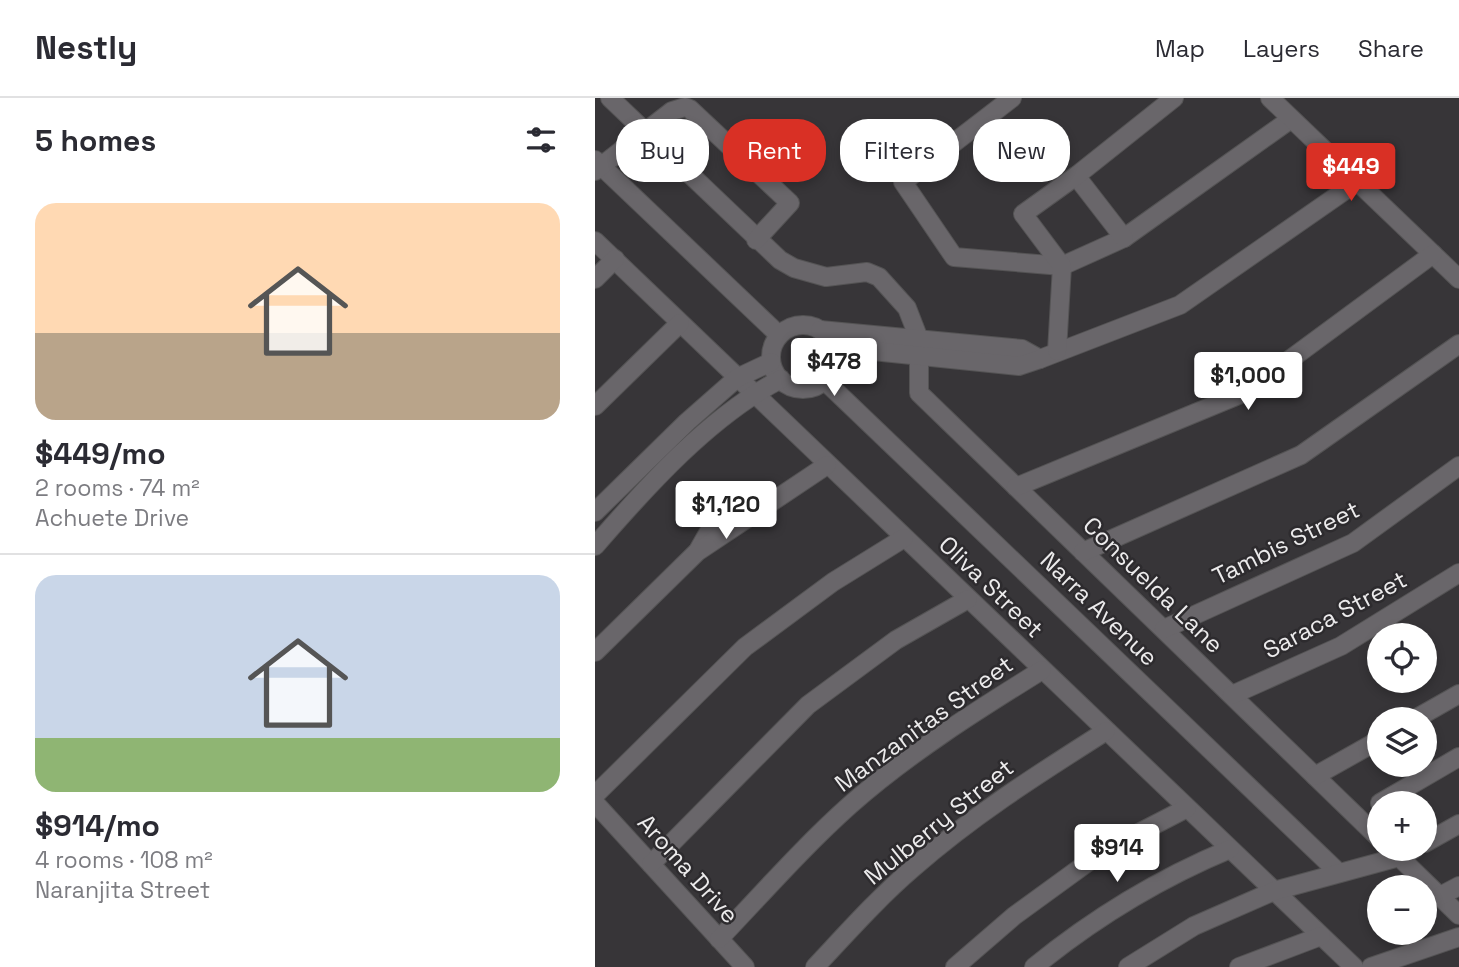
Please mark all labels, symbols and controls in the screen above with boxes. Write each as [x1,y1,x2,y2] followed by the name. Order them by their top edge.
[35,27,137,69] text: Nestly
[1155,33,1205,64] text: Map
[1243,33,1320,64] text: Layers
[1358,33,1424,64] text: Share
[616,119,709,182] chip: Buy
[723,119,826,182] chip: Rent
[840,119,959,182] chip: Filters
[973,119,1070,182] chip: New
[35,121,156,160] text: 5 homes
[522,121,560,159] icon: filters
[1310,144,1392,203] pin: $449
[1322,151,1380,181] text: $449
[235,248,361,374] icon: home
[793,338,875,398] pin: $478
[807,346,861,376] text: $478
[1191,352,1305,412] pin: $1,000
[1210,360,1286,390] text: $1,000
[35,434,166,473] text: $449/mo
[35,473,200,503] text: 2 rooms · 74 m²
[669,482,783,541] pin: $1,120
[692,489,760,519] text: $1,120
[1207,494,1364,592] street label: Tambis Street
[35,503,189,533] text: Achuete Drive
[1077,510,1230,660] street label: Consuelda Lane
[932,529,1050,644] street label: Oliva Street
[1034,545,1165,673] street label: Narra Avenue
[1258,564,1412,665] street label: Saraca Street
[235,620,361,746] icon: home
[1367,623,1437,945] map controls
[1367,623,1437,693] button: locate
[828,648,1019,799] street label: Manzanitas Street
[1367,707,1437,777] button: layers
[858,752,1020,891] street label: Mulberry Street
[1367,791,1437,861] button: +
[35,806,160,845] text: $914/mo
[631,808,746,930] street label: Aroma Drive
[1076,824,1158,884] pin: $914
[1090,832,1144,862] text: $914
[35,845,213,875] text: 4 rooms · 108 m²
[35,875,210,905] text: Naranjita Street
[1367,875,1437,945] button: −

